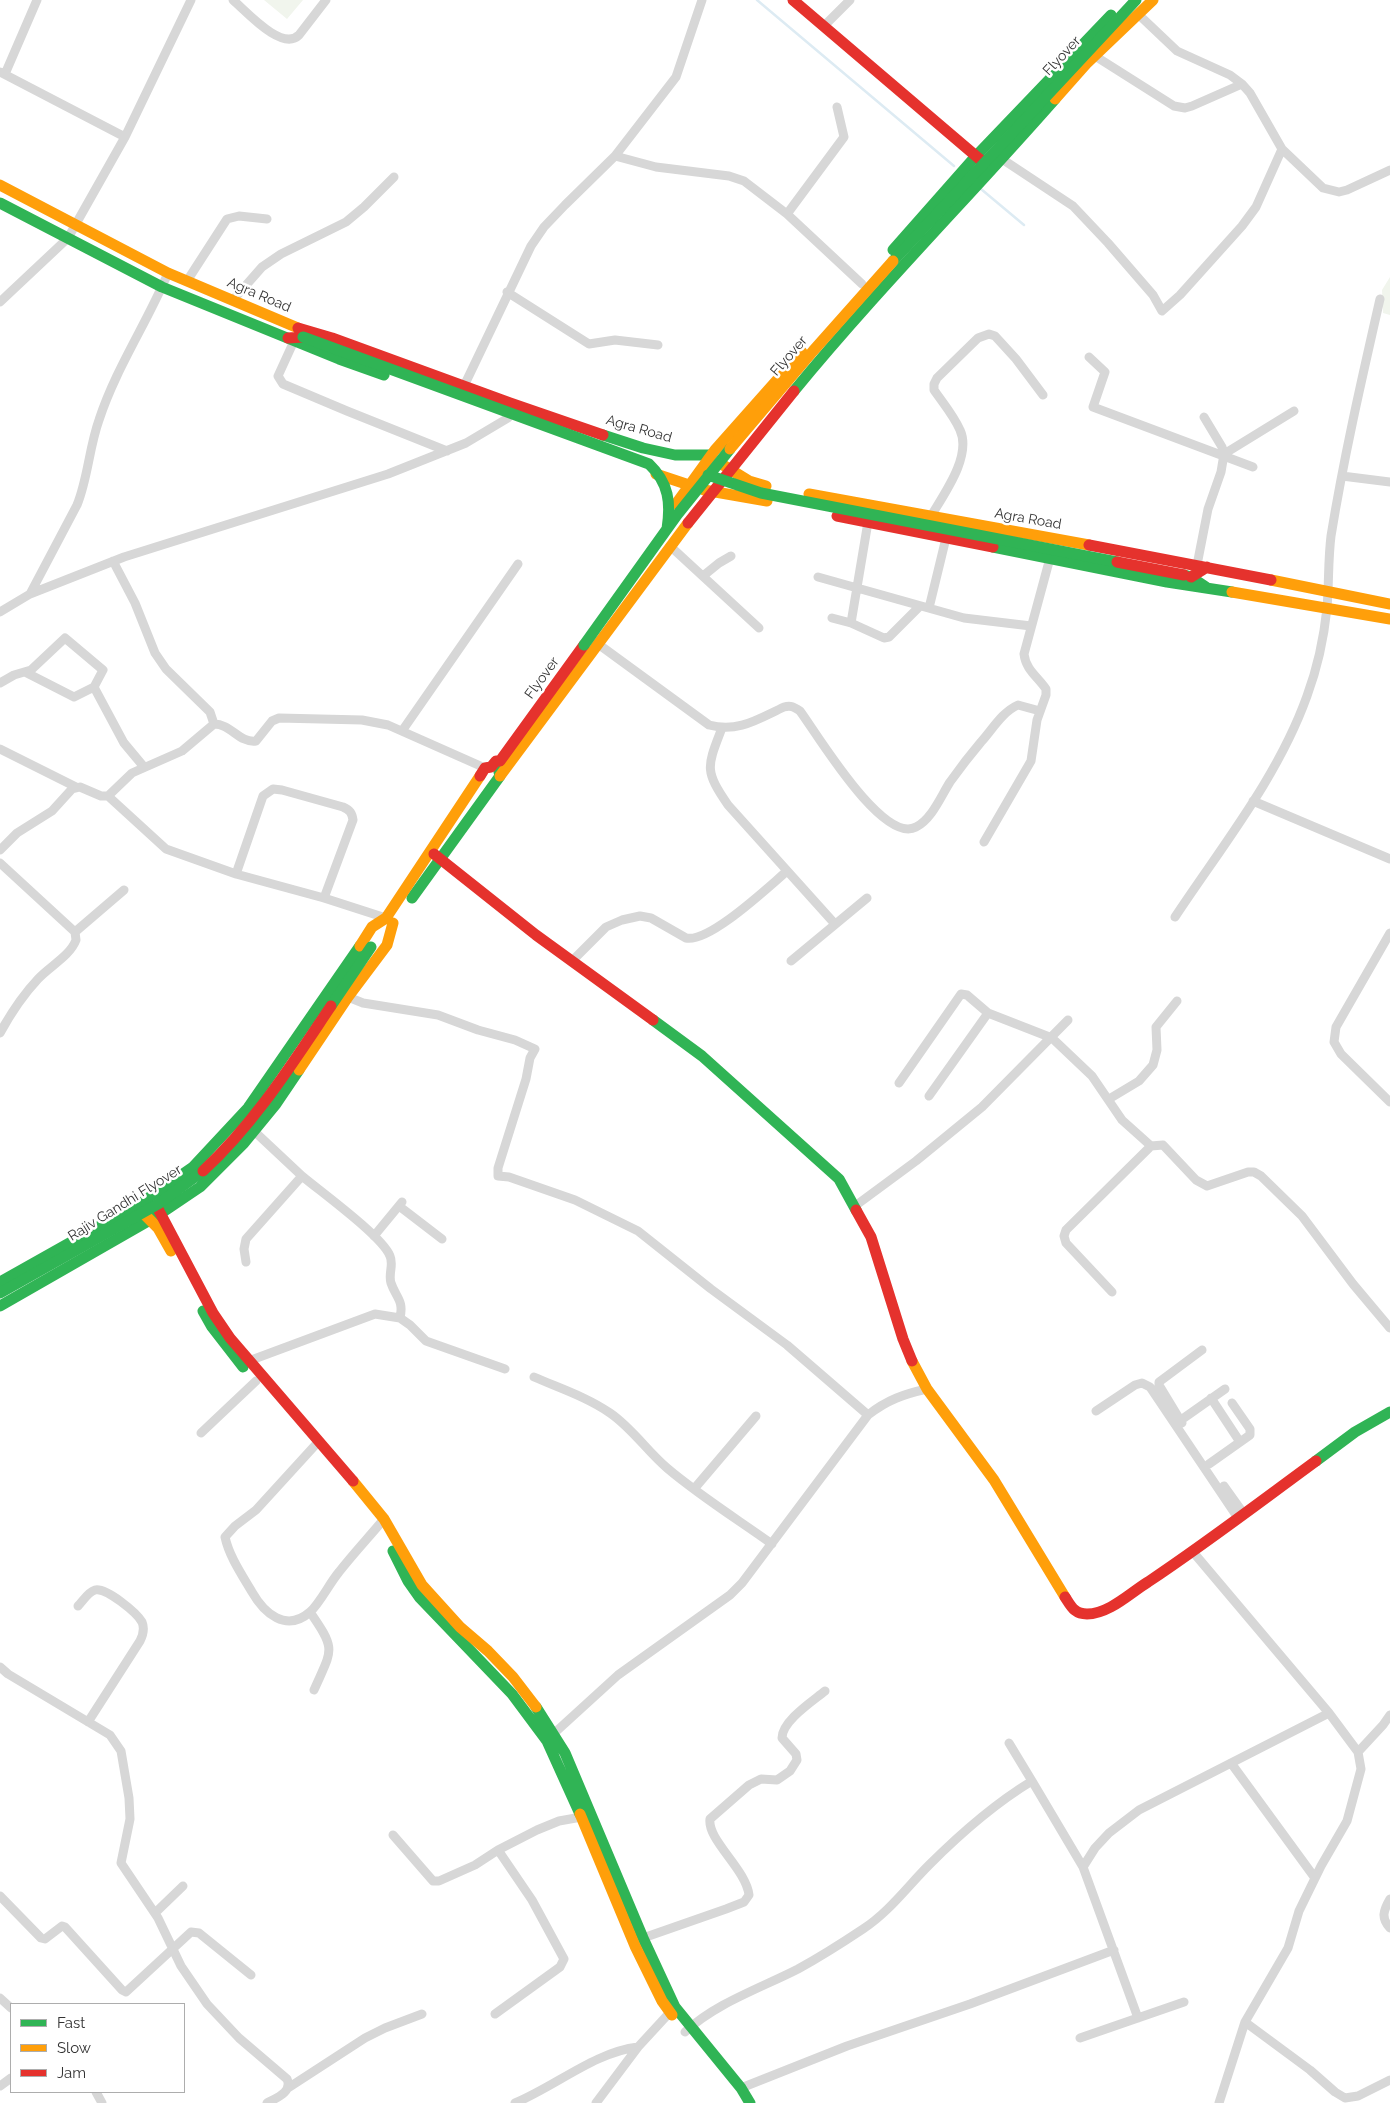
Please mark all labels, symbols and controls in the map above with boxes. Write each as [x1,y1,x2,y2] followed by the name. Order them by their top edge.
[1040,33,1084,79] street label: Flyover
[225,274,293,316] street label: Agra Road
[767,333,811,379] street label: Flyover
[604,412,674,446] street label: Agra Road
[993,505,1063,533] street label: Agra Road
[521,654,563,702] street label: Flyover
[65,1161,185,1245] street label: Rajiv Gandhi Flyover
[10,2003,185,2093] legend
[57,2014,85,2032] text: Fast
[57,2039,91,2057] text: Slow
[57,2064,86,2082] text: Jam

